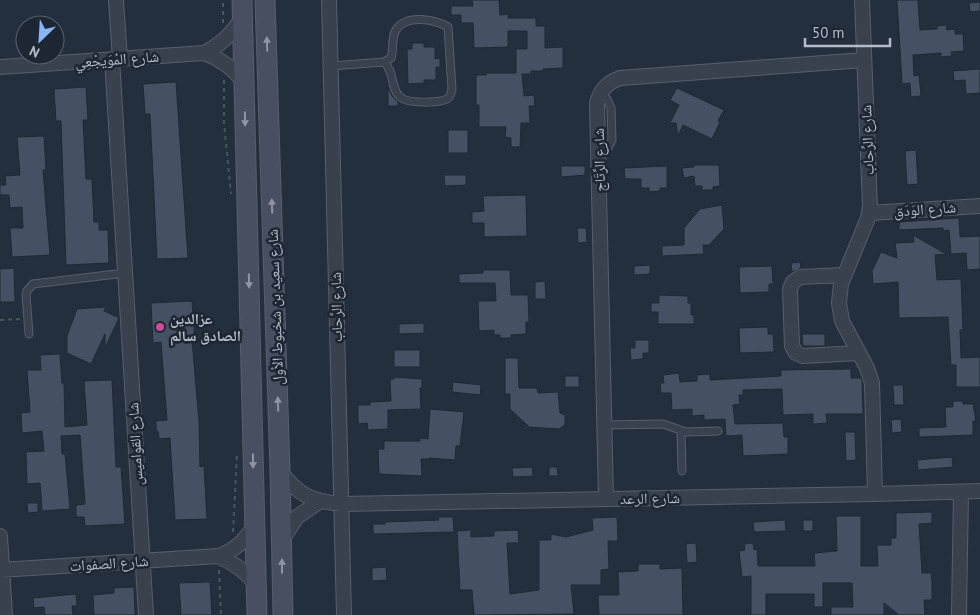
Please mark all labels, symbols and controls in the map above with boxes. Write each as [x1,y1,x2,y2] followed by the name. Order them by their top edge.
[15,15,65,65] north arrow
[805,15,890,47] scale bar
[812,23,845,42] text: 50 m
[262,36,270,52] one-way arrow
[27,42,42,62] text: N
[74,47,160,74] street label: شارع المُوَيجْعِي
[856,104,879,175] street label: شارع الرِّحاب
[241,111,249,127] one-way arrow
[589,128,610,192] street label: شارع الرِّتَاج
[893,197,957,222] street label: شارع الوَدَق
[267,198,275,214] one-way arrow
[263,228,288,385] street label: شارع سعيد بن شخبوط الأول
[326,272,347,342] street label: شارع الرِّحاب
[245,273,253,289] one-way arrow
[170,309,241,346] place label: عزالدين الصادق سالم
[154,321,166,333] marker: عزالدين الصادق سالم
[274,396,282,412] one-way arrow
[123,402,148,486] street label: شارع القواميس
[250,453,258,469] one-way arrow
[620,488,680,509] street label: شارع الرعد
[69,551,149,576] street label: شارع الصفوات
[278,558,286,574] one-way arrow

